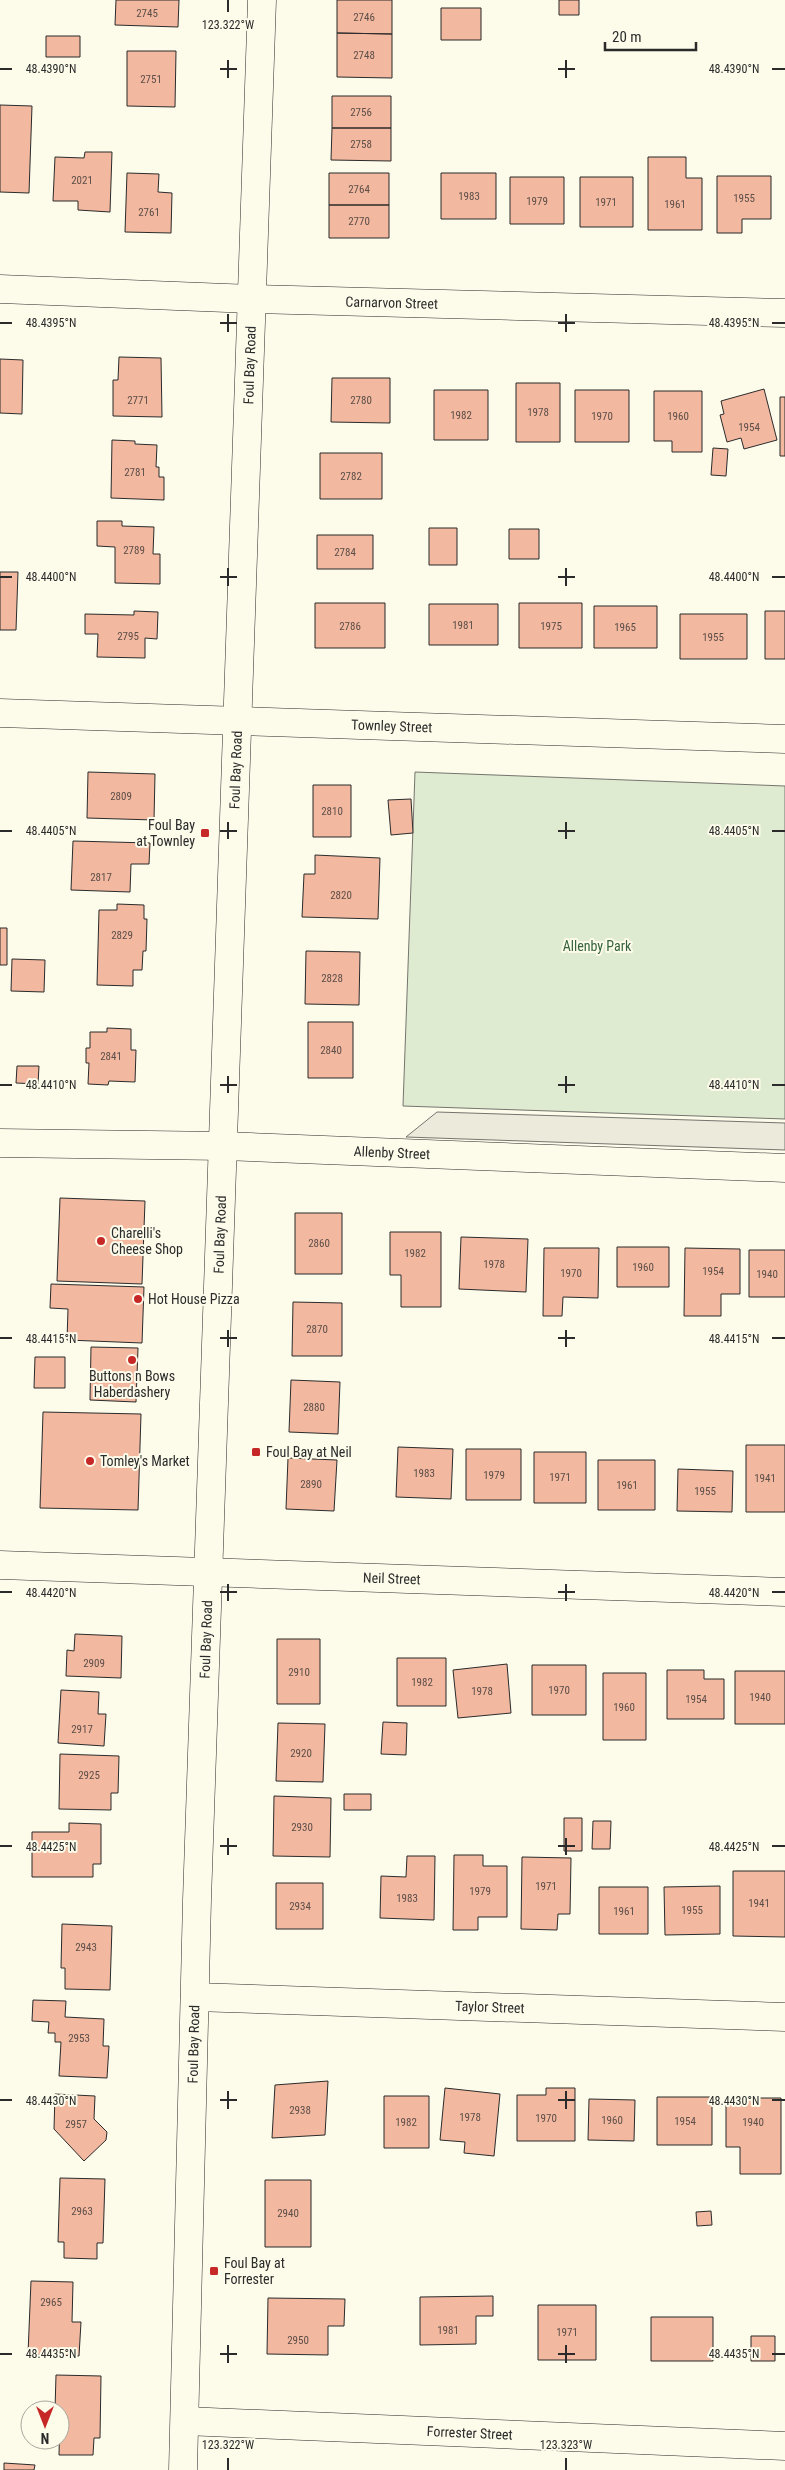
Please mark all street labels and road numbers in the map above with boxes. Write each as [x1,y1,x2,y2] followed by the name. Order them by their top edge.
[345,293,438,312] street label: Carnarvon Street
[240,326,259,404] street label: Foul Bay Road
[351,717,433,735] street label: Townley Street
[226,730,245,809] street label: Foul Bay Road
[353,1143,430,1162] street label: Allenby Street
[210,1195,229,1274] street label: Foul Bay Road
[363,1569,421,1587] street label: Neil Street
[197,1600,215,1679] street label: Foul Bay Road
[455,1998,525,2016] street label: Taylor Street
[185,2005,202,2083] street label: Foul Bay Road
[426,2423,513,2443] street label: Forrester Street

